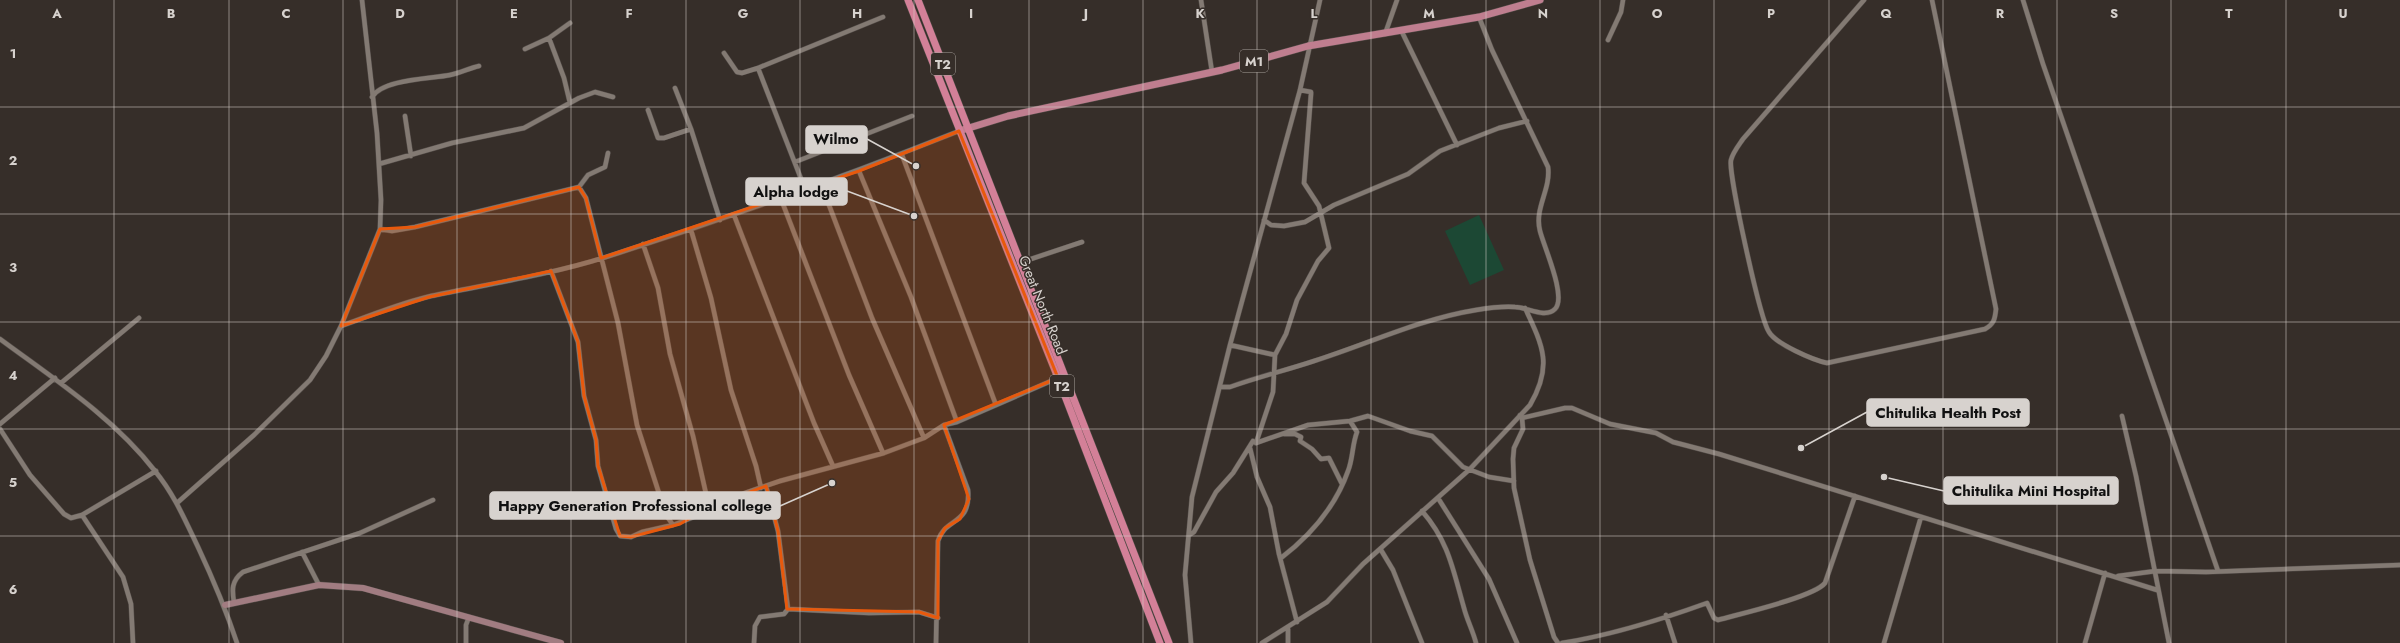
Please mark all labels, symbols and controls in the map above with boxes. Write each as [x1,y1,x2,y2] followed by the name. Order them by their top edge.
[51,4,62,23] text: A
[167,4,176,23] text: B
[281,4,291,23] text: C
[395,4,405,23] text: D
[510,4,518,23] text: E
[625,4,633,23] text: F
[738,4,749,23] text: G
[852,4,862,23] text: H
[969,4,973,23] text: I
[1081,4,1088,23] text: J
[1195,4,1205,23] text: K
[1311,4,1318,23] text: L
[1423,4,1435,23] text: M
[1538,4,1548,23] text: N
[1652,4,1663,23] text: O
[1767,4,1775,23] text: P
[1880,4,1892,23] text: Q
[1996,4,2005,23] text: R
[2110,4,2118,23] text: S
[2225,4,2233,23] text: T
[2338,4,2348,23] text: U
[10,44,16,63] text: 1
[1240,50,1268,72] road number: M1
[931,53,955,75] road number: T2
[806,126,867,153] callout: Wilmo
[813,128,859,150] text: Wilmo
[9,151,17,170] text: 2
[746,178,847,205] callout: Alpha lodge
[752,181,839,203] text: Alpha lodge
[1014,252,1072,358] street label: Great North Road
[9,258,17,277] text: 3
[8,366,18,385] text: 4
[1050,375,1074,397] road number: T2
[1867,399,2029,426] callout: Chitulika Health Post
[1875,402,2021,424] text: Chitulika Health Post
[9,473,17,492] text: 5
[1944,477,2118,504] callout: Chitulika Mini Hospital
[1952,480,2110,502] text: Chitulika Mini Hospital
[490,492,780,519] callout: Happy Generation Professional college
[498,495,772,517] text: Happy Generation Professional college
[9,580,18,599] text: 6

